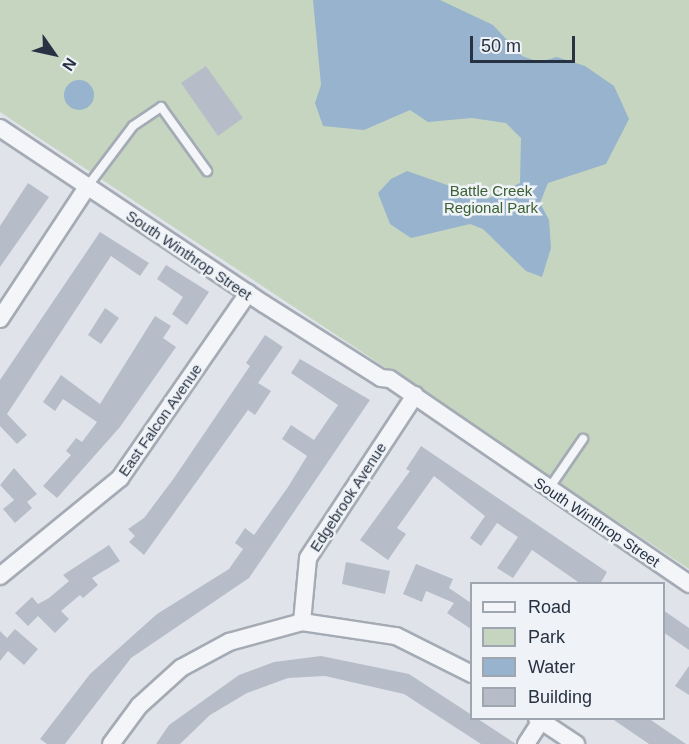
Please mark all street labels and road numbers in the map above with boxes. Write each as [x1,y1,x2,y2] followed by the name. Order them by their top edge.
[123,206,255,304] street label: South Winthrop Street
[114,360,206,480] street label: East Falcon Avenue
[306,439,390,555] street label: Edgebrook Avenue
[531,473,663,571] street label: South Winthrop Street

